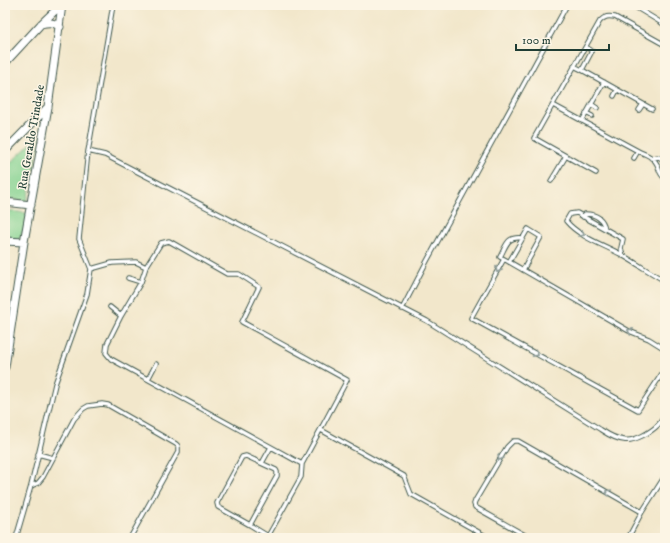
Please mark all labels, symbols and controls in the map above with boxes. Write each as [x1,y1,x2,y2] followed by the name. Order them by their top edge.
[516,26,609,52] scale bar
[522,33,551,48] text: 100 m
[15,84,48,191] street label: Rua Geraldo Trindade
[578,229,585,236] one-way arrow
[495,266,502,273] one-way arrow
[627,328,635,336] one-way arrow
[532,349,539,357] one-way arrow
[498,454,505,461] one-way arrow
[605,490,612,497] one-way arrow

